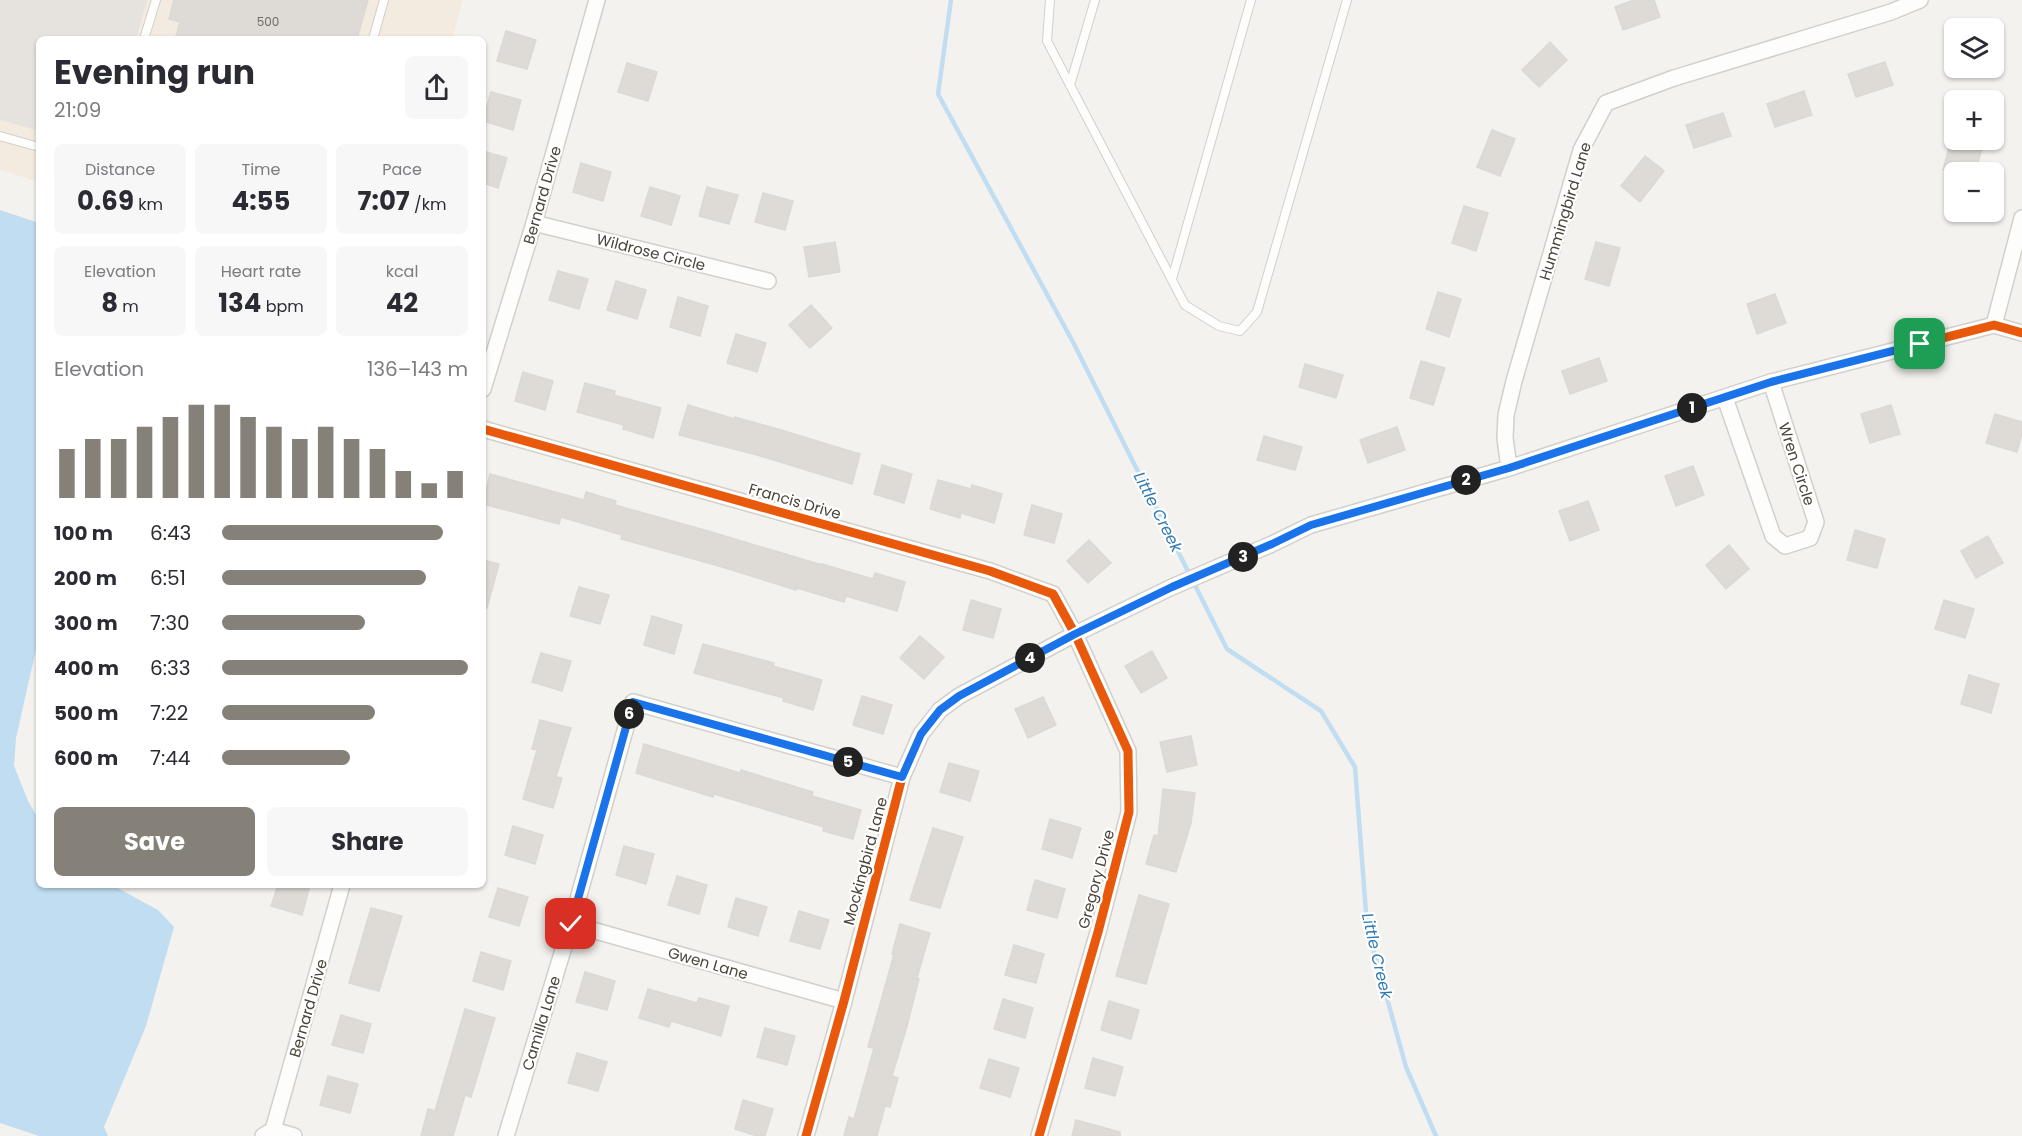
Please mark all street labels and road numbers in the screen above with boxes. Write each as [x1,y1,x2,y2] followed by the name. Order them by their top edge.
[1534,139,1596,283] street label: Hummingbird Lane
[518,143,566,247] street label: Bernard Drive
[594,228,708,276] street label: Wildrose Circle
[1774,420,1820,508] street label: Wren Circle
[746,478,844,524] street label: Francis Drive
[838,795,892,927] street label: Mockingbird Lane
[1073,827,1119,931] street label: Gregory Drive
[665,942,751,984] street label: Gwen Lane
[284,956,332,1060] street label: Bernard Drive
[517,973,565,1073] street label: Camilla Lane

